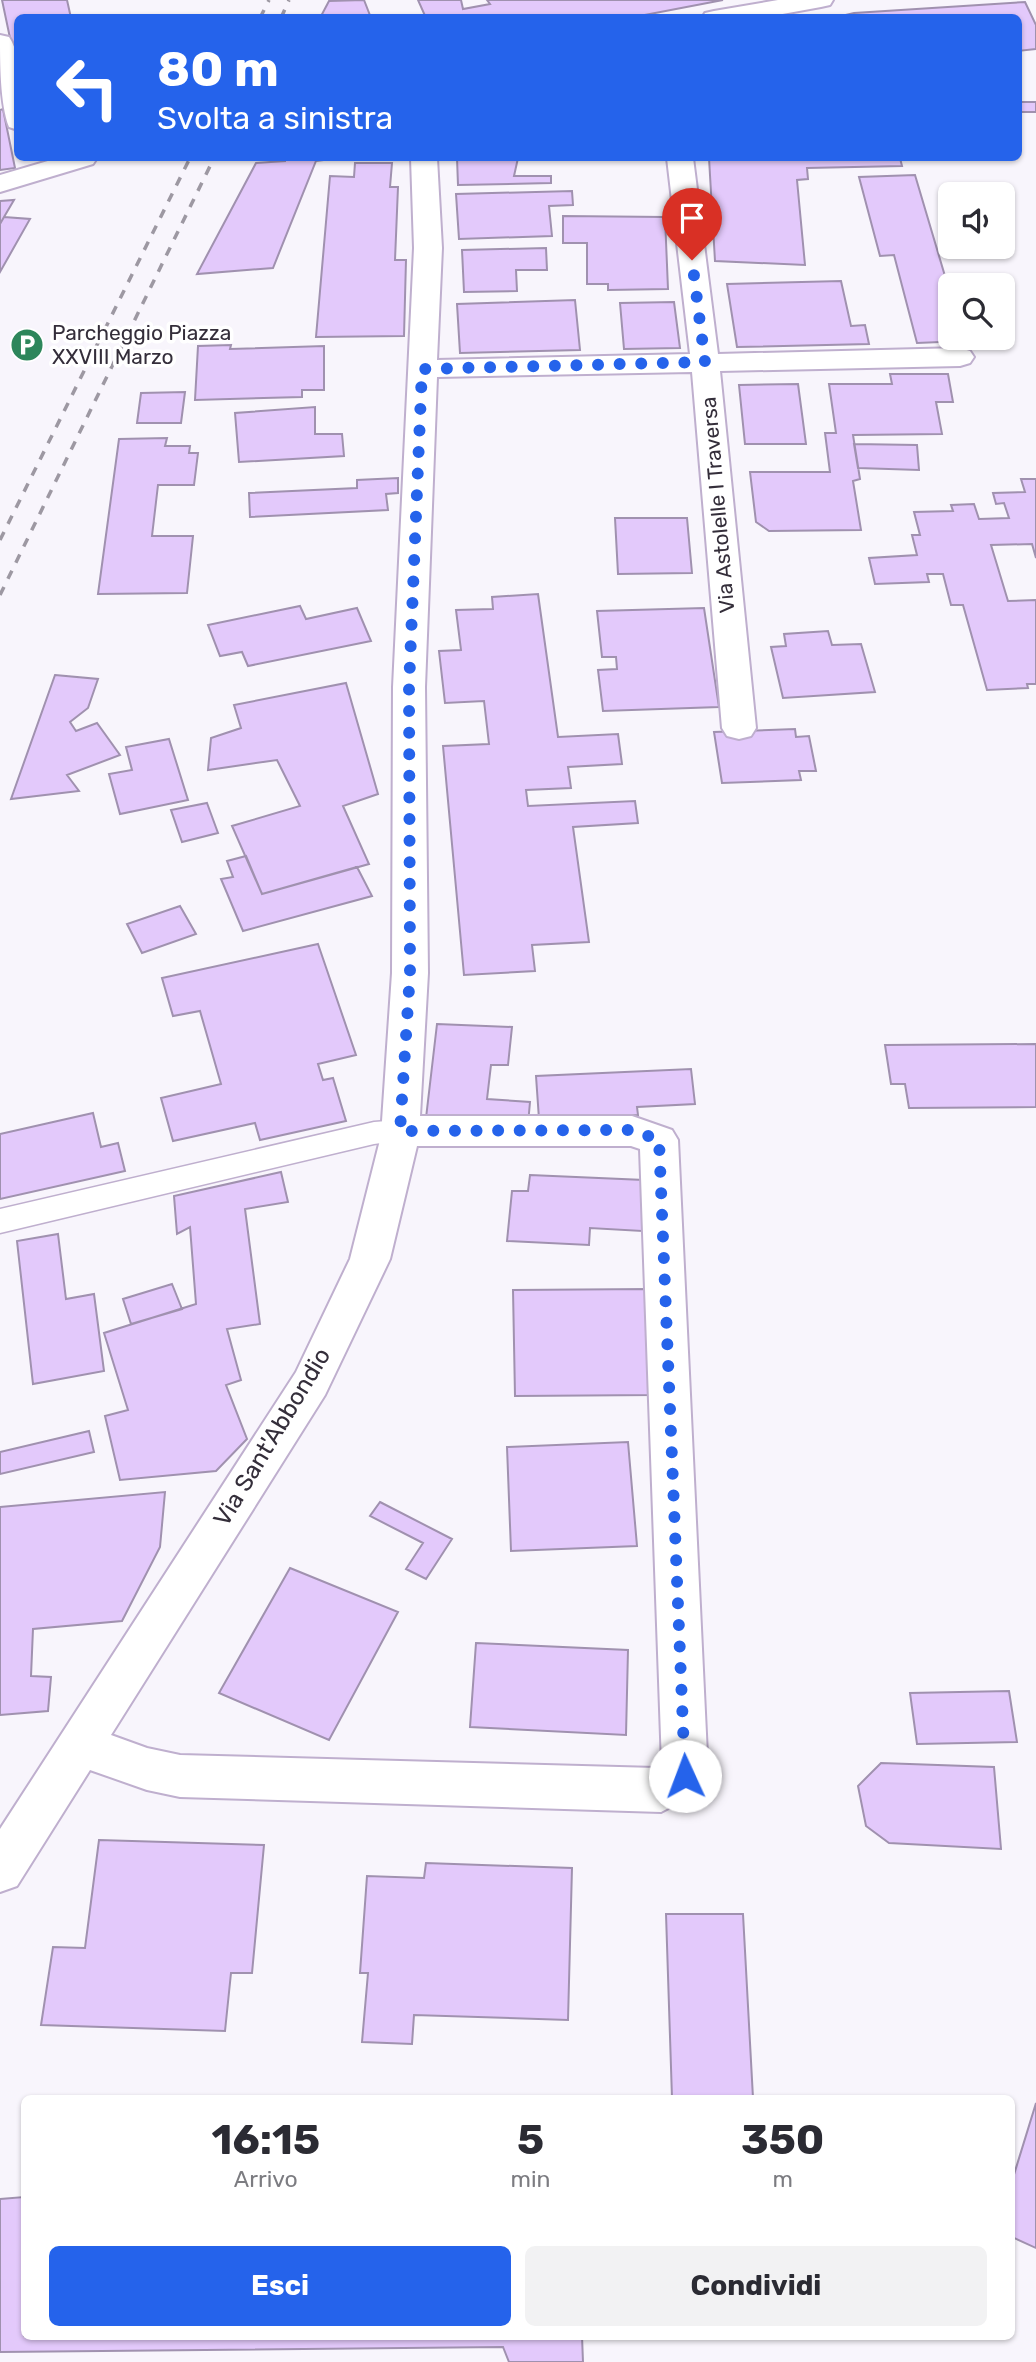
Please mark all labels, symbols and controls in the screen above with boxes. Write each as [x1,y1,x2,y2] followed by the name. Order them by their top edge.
[157,40,279,98] text: 80 m
[42,42,133,133] icon: left
[157,99,393,137] text: Svolta a sinistra
[938,182,1015,350] map controls
[938,182,1015,259] button: sound
[662,188,722,260] pin
[673,199,711,237] icon: arrive
[938,273,1015,350] button: search
[52,320,231,369] place label: Parcheggio Piazza XXVIII Marzo
[8,326,46,364] parking icon: Parcheggio Piazza XXVIII Marzo
[696,396,739,614] street label: Via Astolelle I Traversa
[208,1343,336,1531] street label: Via Sant'Abbondio
[648,1739,722,1813] position arrow
[212,2115,320,2165] text: 16:15
[517,2115,544,2165] text: 5
[741,2115,824,2165] text: 350
[234,2165,298,2193] text: Arrivo
[511,2165,551,2193] text: min
[773,2165,793,2193] text: m
[49,2246,511,2326] button: Esci
[525,2246,987,2326] button: Condividi

